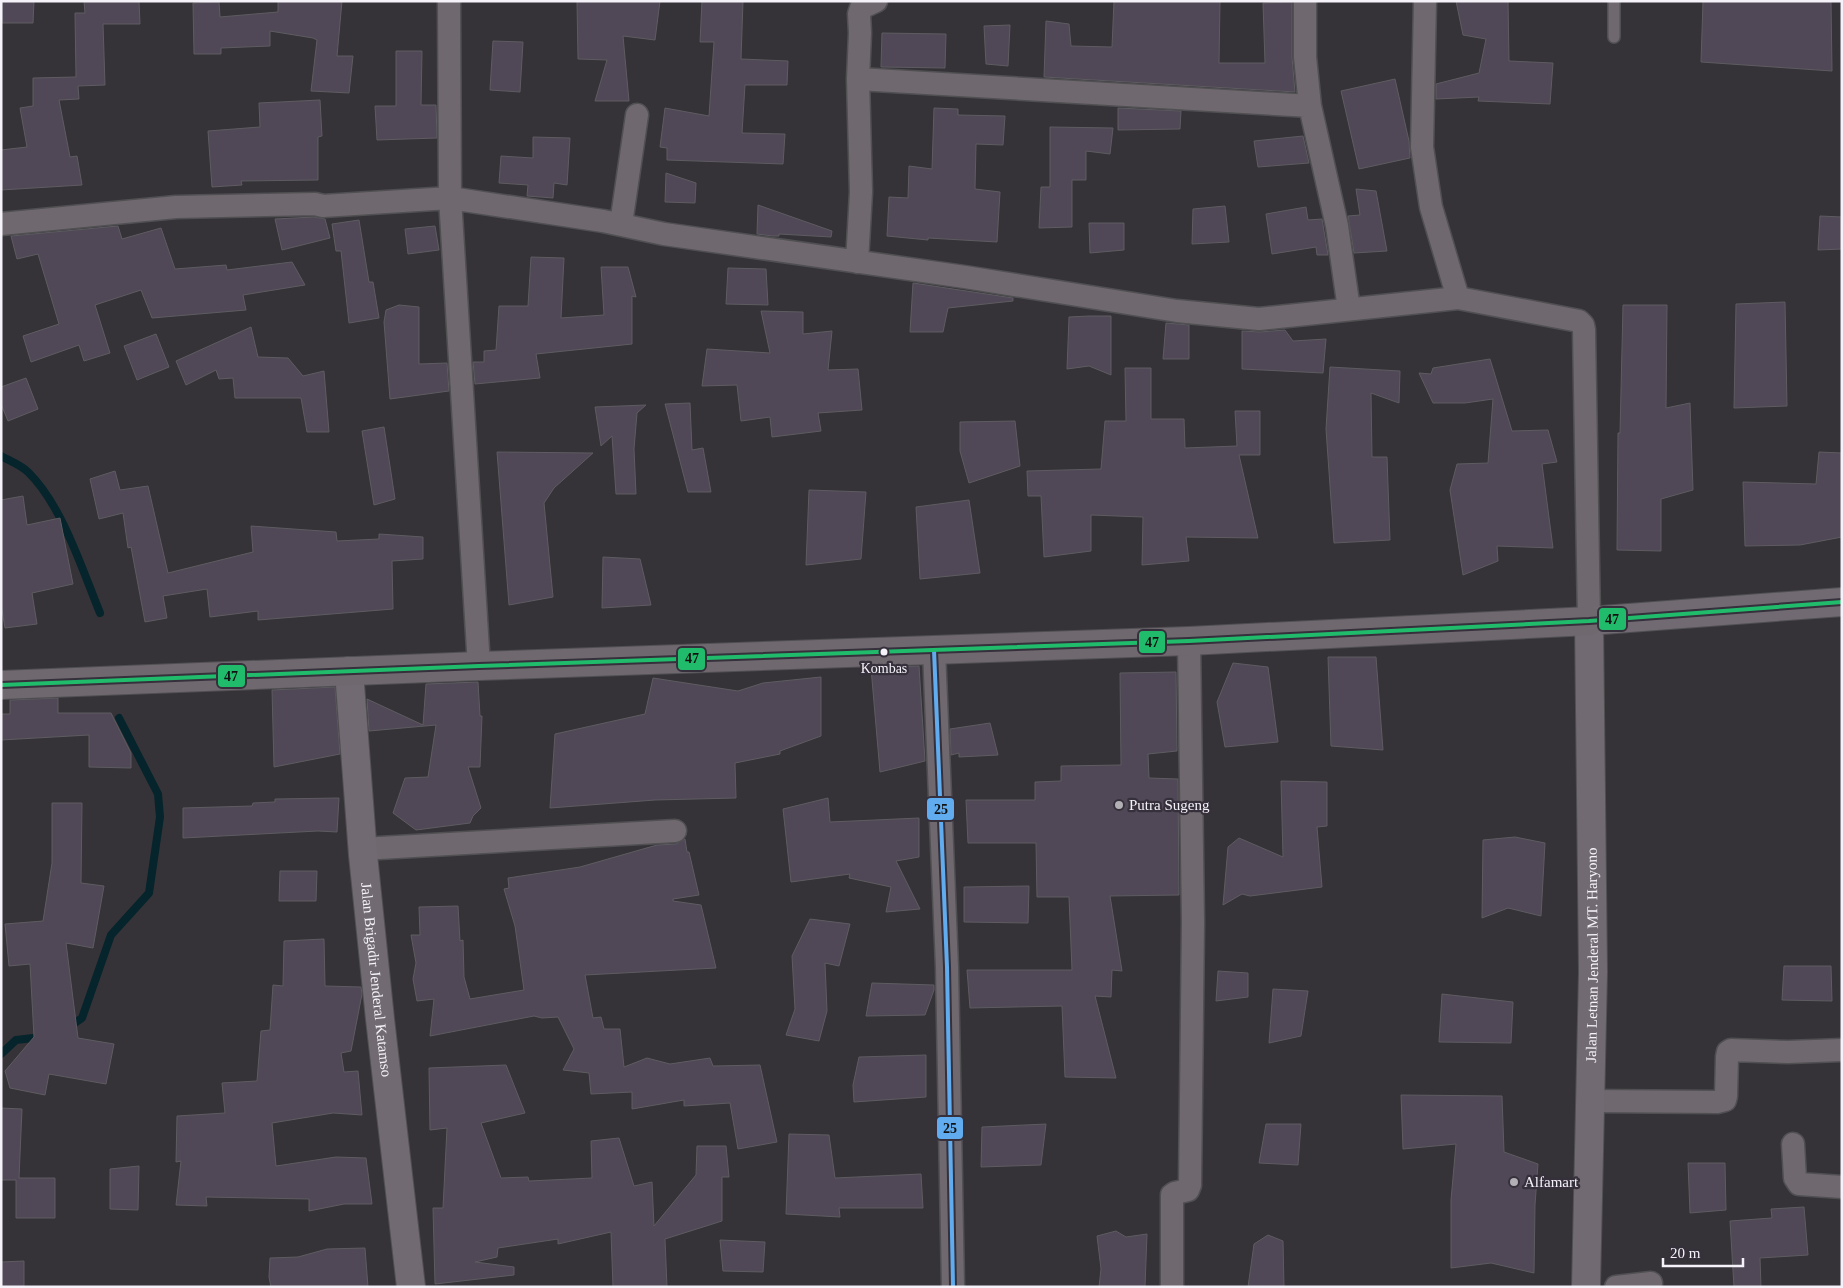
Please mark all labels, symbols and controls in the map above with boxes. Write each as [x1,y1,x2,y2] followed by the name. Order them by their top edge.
[1598,607,1627,631] line badge: 47
[1605,612,1619,627] text: 47
[1138,630,1166,654] line badge: 47
[1145,635,1159,650] text: 47
[677,647,706,671] line badge: 47
[879,647,889,657] marker: Kombas
[685,651,699,666] text: 47
[861,661,907,676] place label: Kombas
[217,664,246,688] line badge: 47
[224,669,238,684] text: 47
[926,797,955,821] line badge: 25
[1129,797,1210,813] place label: Putra Sugeng
[1113,799,1125,811] marker: Putra Sugeng
[934,802,948,817] text: 25
[1583,847,1601,1063] street label: Jalan Letnan Jenderal MT. Haryono
[358,882,395,1078] street label: Jalan Brigadir Jenderal Katamso
[936,1116,964,1140] line badge: 25
[943,1121,957,1136] text: 25
[1524,1174,1579,1190] place label: Alfamart
[1508,1176,1520,1188] marker: Alfamart
[1663,1236,1743,1268] scale bar
[1670,1245,1701,1261] text: 20 m

